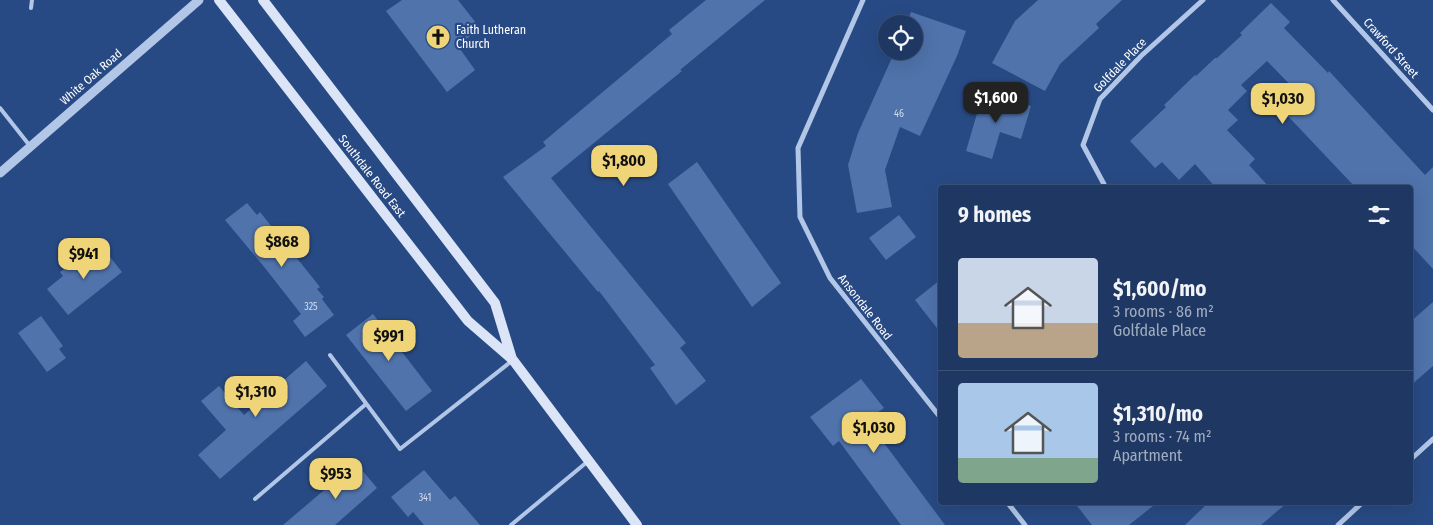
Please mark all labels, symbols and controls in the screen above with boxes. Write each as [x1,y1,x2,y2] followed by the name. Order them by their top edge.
[878,15,923,60] map controls
[878,15,923,60] button: locate
[1360,15,1422,81] street label: Crawford Street
[456,23,526,51] place label: Faith Lutheran Church
[425,24,451,50] church icon: Faith Lutheran Church
[1091,35,1149,95] street label: Golfdale Place
[57,46,125,108] street label: White Oak Road
[955,82,1037,124] pin: $1,600
[1242,82,1324,125] pin: $1,030
[974,88,1018,107] text: $1,600
[1262,89,1304,108] text: $1,030
[894,108,904,120] house number: 46
[335,132,409,220] street label: Southdale Road East
[583,144,665,187] pin: $1,800
[602,151,646,170] text: $1,800
[1365,201,1393,229] icon: filters
[958,202,1031,228] text: 9 homes
[252,226,312,268] pin: $868
[265,232,299,251] text: $868
[54,238,114,280] pin: $941
[69,244,99,263] text: $941
[835,271,895,343] street label: Ansondale Road
[1113,276,1206,302] text: $1,600/mo
[998,278,1058,338] icon: home
[304,301,318,313] house number: 325
[1113,302,1214,321] text: 3 rooms · 86 m²
[359,320,419,362] pin: $991
[1113,321,1206,340] text: Golfdale Place
[374,326,404,345] text: $991
[215,376,297,418] pin: $1,310
[236,382,276,401] text: $1,310
[1113,401,1203,427] text: $1,310/mo
[998,403,1058,463] icon: home
[833,412,915,454] pin: $1,030
[853,418,895,437] text: $1,030
[1113,427,1211,446] text: 3 rooms · 74 m²
[1113,446,1182,465] text: Apartment
[306,458,366,500] pin: $953
[320,464,352,483] text: $953
[419,492,431,504] house number: 341

